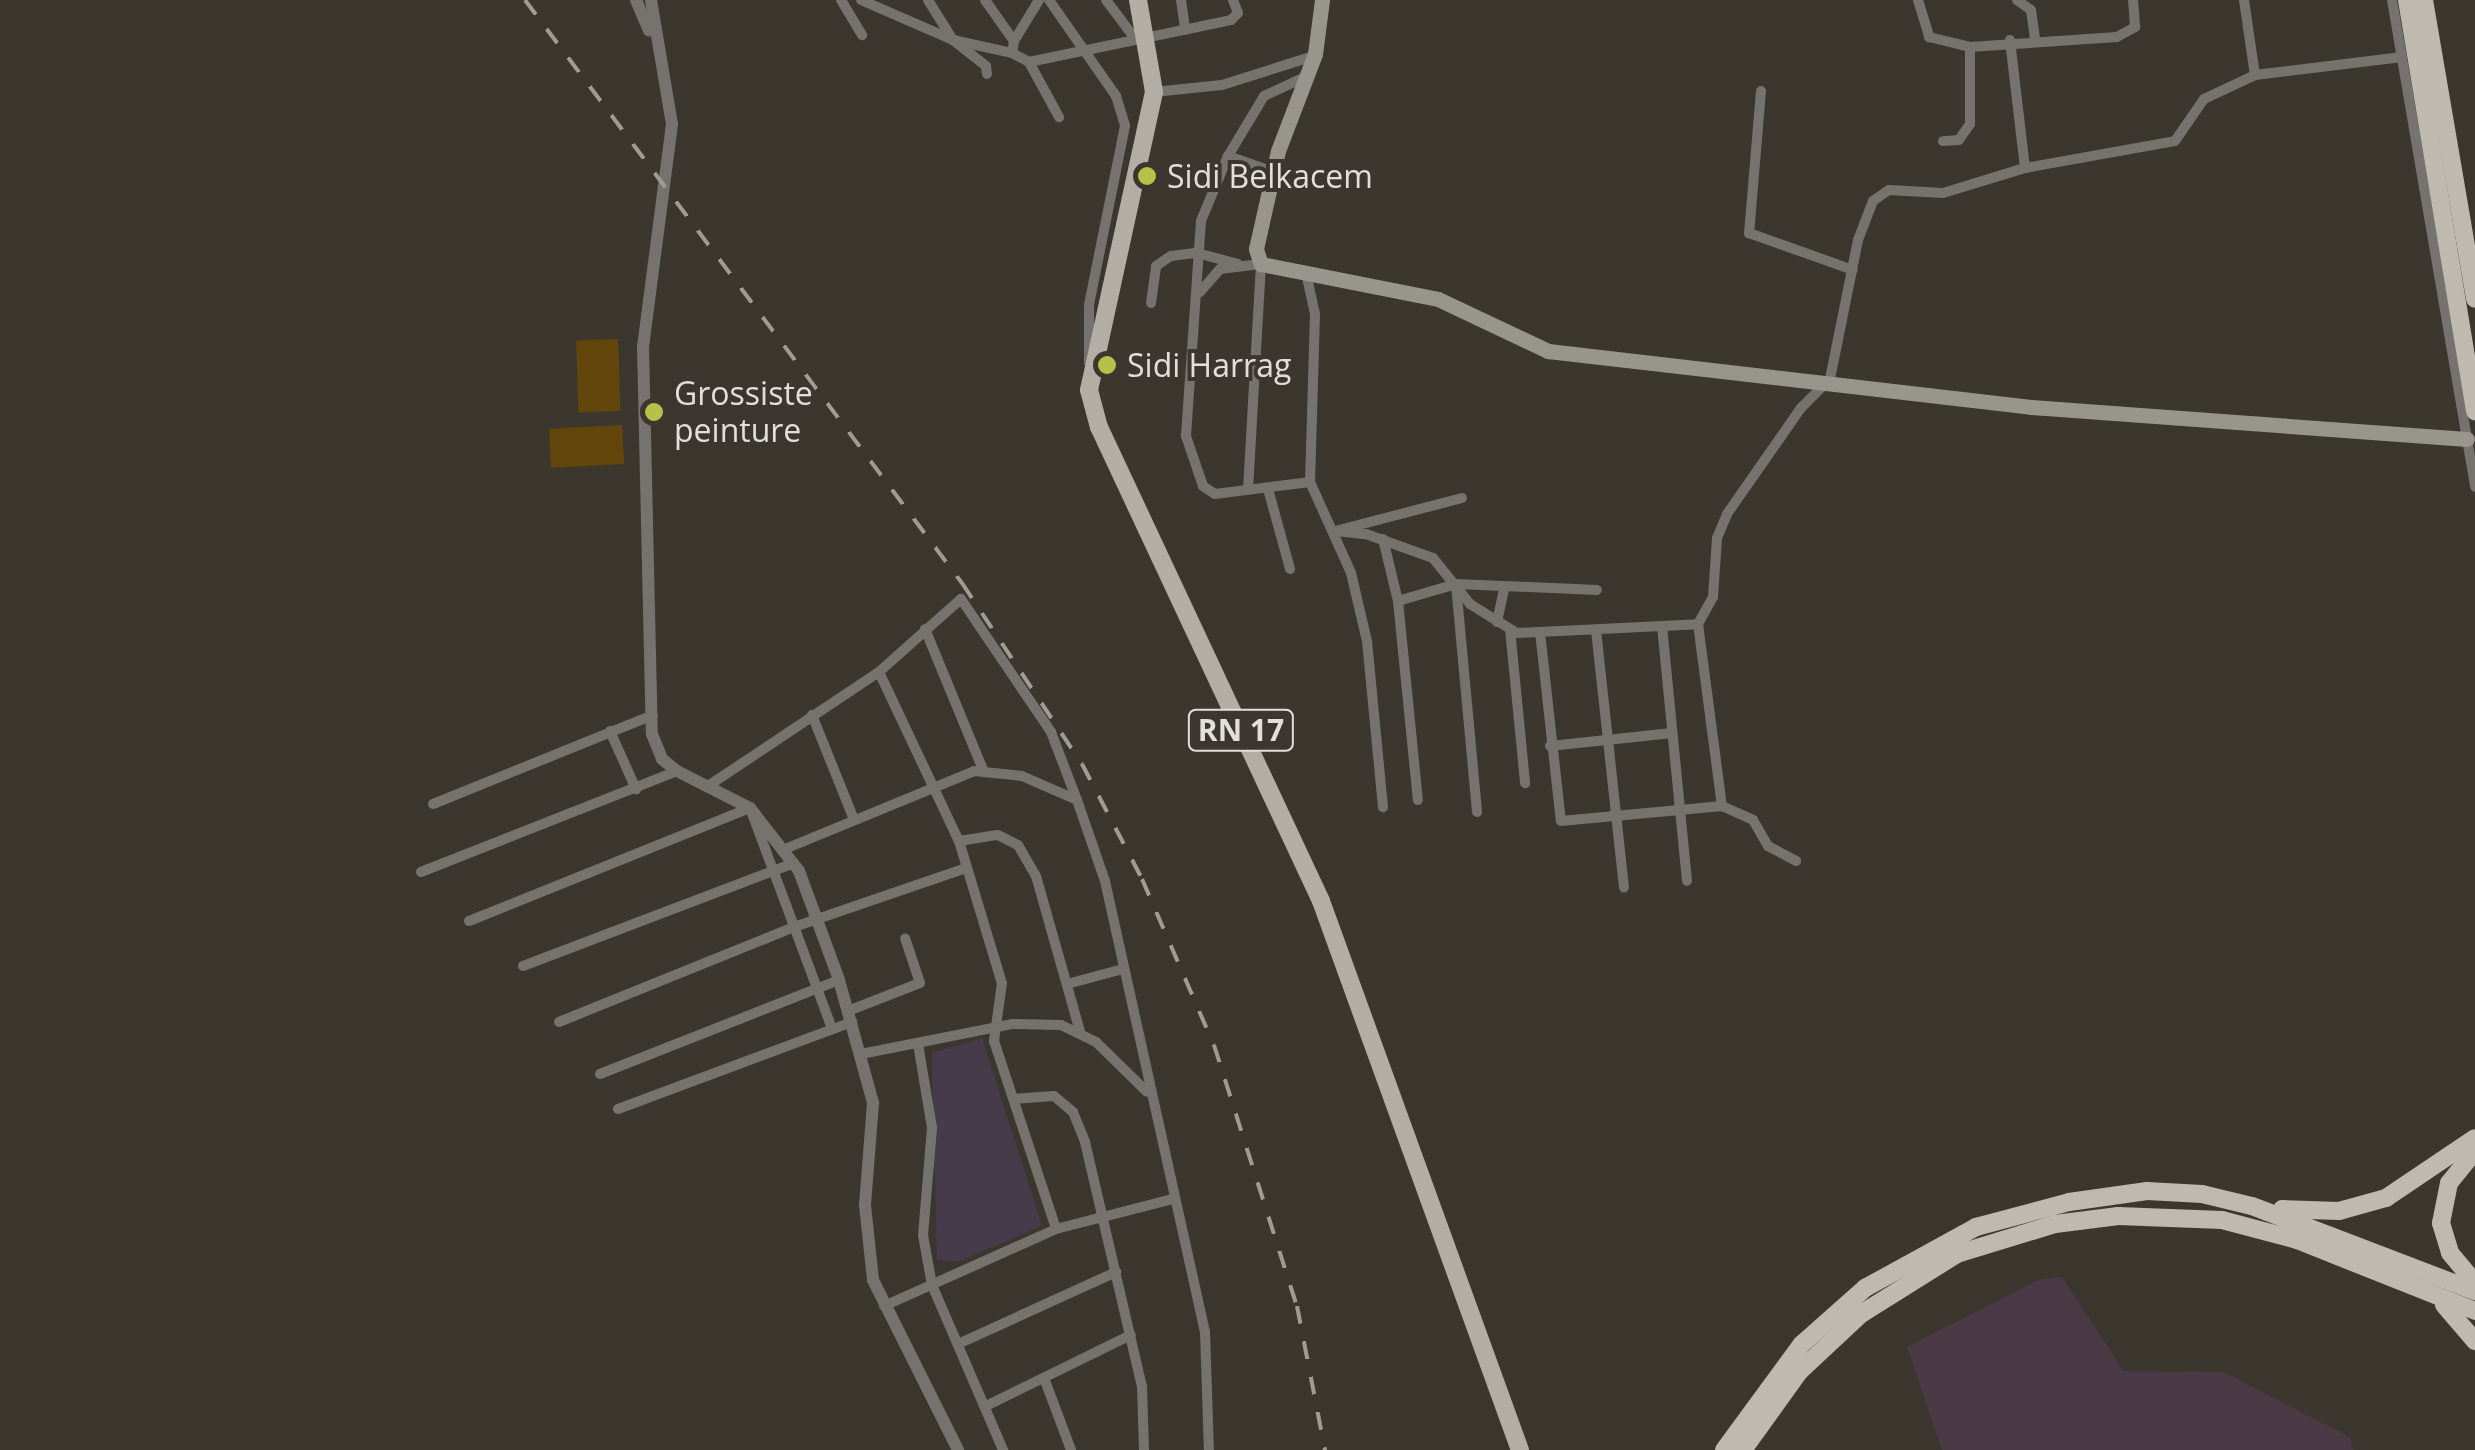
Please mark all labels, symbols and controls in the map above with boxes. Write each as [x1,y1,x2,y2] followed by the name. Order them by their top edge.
[1167,157,1373,195] place label: Sidi Belkacem
[1136,165,1158,187] marker: Sidi Belkacem
[1127,346,1291,384] place label: Sidi Harrag
[1096,354,1118,376] marker: Sidi Harrag
[674,375,813,450] place label: Grossiste peinture
[643,401,665,423] marker: Grossiste peinture
[1186,705,1296,755] road number: RN 17

